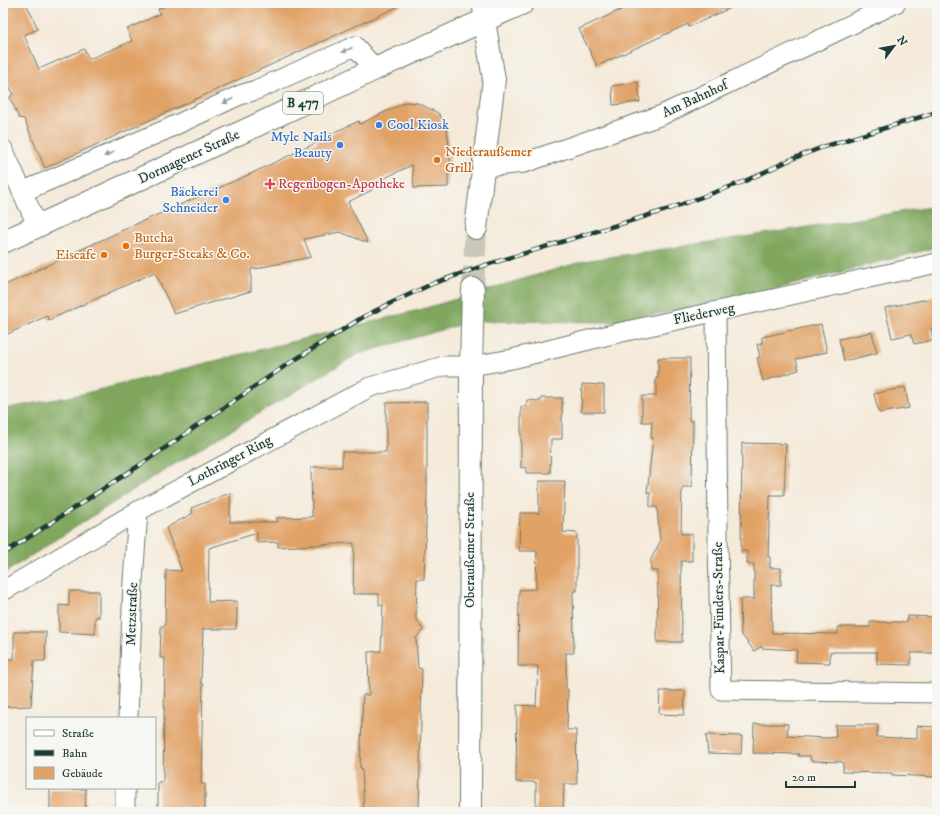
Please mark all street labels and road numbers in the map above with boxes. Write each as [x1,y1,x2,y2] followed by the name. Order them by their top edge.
[659,75,733,122] street label: Am Bahnhof
[283,92,323,114] road number: B 477
[135,126,243,188] street label: Dormagener Straße
[672,299,736,329] street label: Fliederweg
[185,431,275,491] street label: Lothringer Ring
[461,492,479,608] street label: Oberaußemer Straße
[709,541,729,674] street label: Kaspar-Fünders-Straße
[122,582,142,646] street label: Metzstraße

